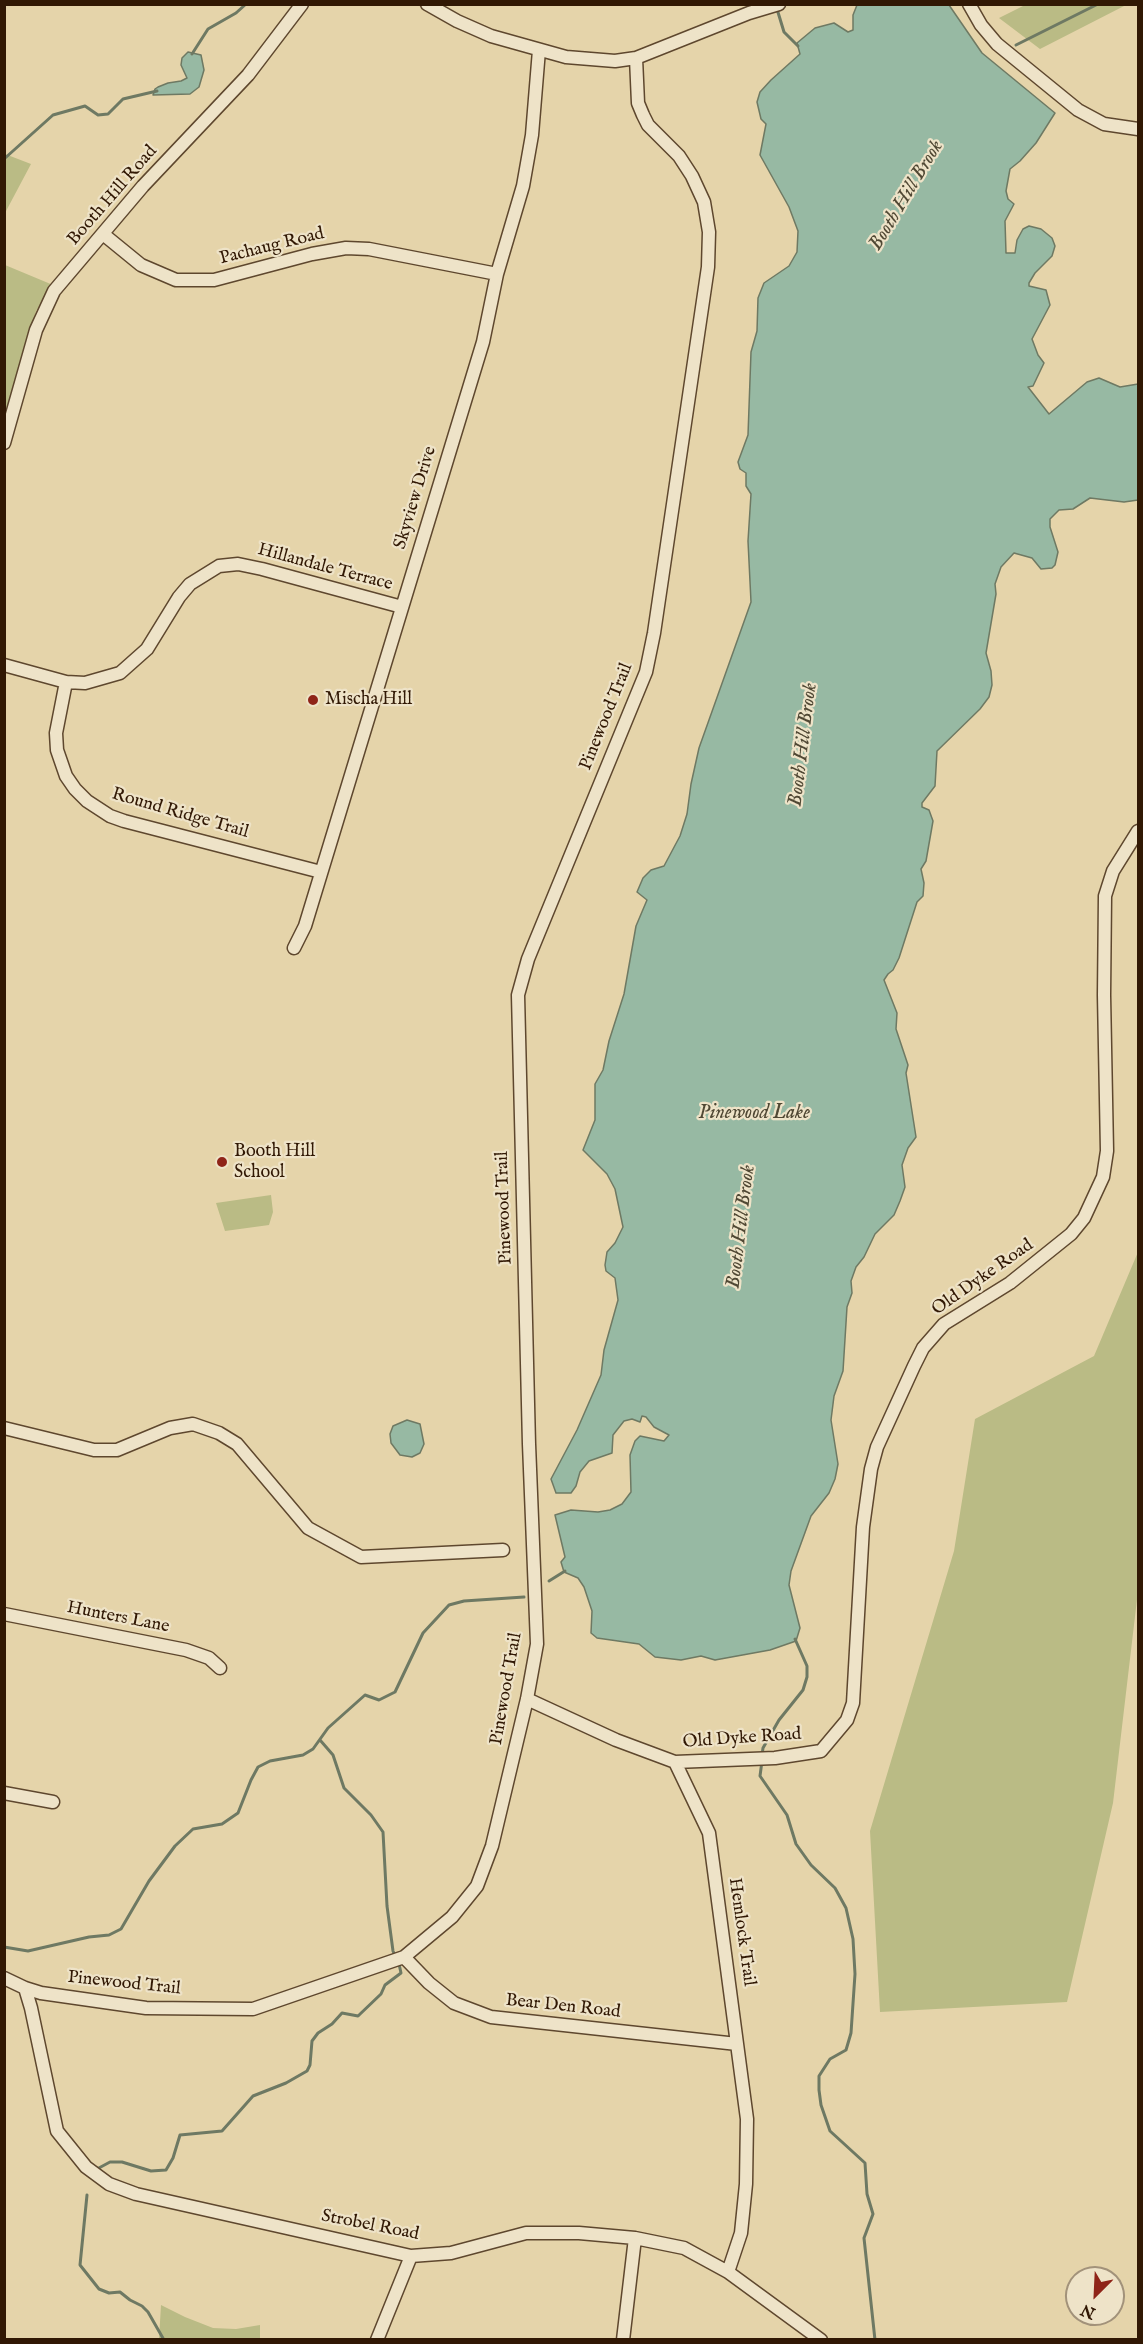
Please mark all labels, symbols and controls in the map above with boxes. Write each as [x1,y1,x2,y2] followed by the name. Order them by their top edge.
[865,137,949,255] water label: Booth Hill Brook
[64,141,162,251] street label: Booth Hill Road
[218,224,326,270] street label: Pachaug Road
[390,444,442,552] street label: Skyview Drive
[255,540,395,596] street label: Hillandale Terrace
[576,660,638,774] street label: Pinewood Trail
[785,682,823,808] water label: Booth Hill Brook
[325,689,412,711] place label: Mischa Hill
[306,693,320,707] marker: Mischa Hill
[109,784,251,844] street label: Round Ridge Trail
[698,1102,810,1126] water label: Pinewood Lake
[234,1141,315,1184] place label: Booth Hill School
[492,1151,518,1265] street label: Pinewood Trail
[215,1155,229,1169] marker: Booth Hill School
[723,1164,761,1290] water label: Booth Hill Brook
[928,1235,1038,1321] street label: Old Dyke Road
[65,1597,171,1639] street label: Hunters Lane
[487,1631,527,1747] street label: Pinewood Trail
[682,1724,802,1754] street label: Old Dyke Road
[723,1876,759,1988] street label: Hemlock Trail
[66,1967,182,2001] street label: Pinewood Trail
[504,1990,622,2024] street label: Bear Den Road
[319,2206,421,2246] street label: Strobel Road
[1065,2266,1125,2326] north arrow
[1078,2299,1099,2323] text: N

